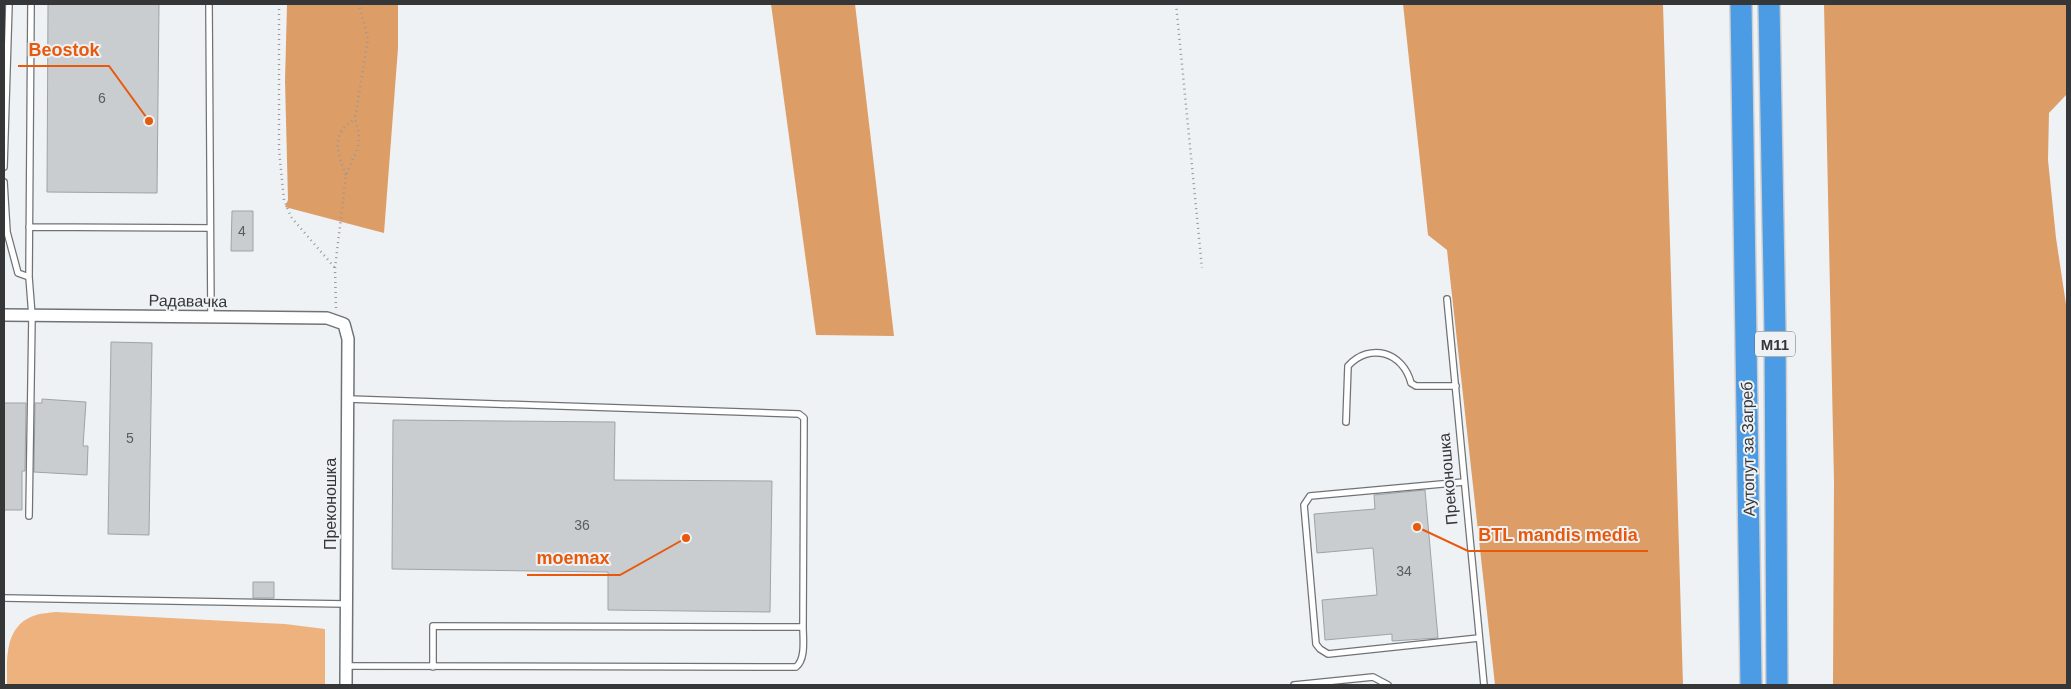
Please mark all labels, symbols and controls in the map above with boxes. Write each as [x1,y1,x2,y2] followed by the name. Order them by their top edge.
[18,33,109,66] callout: Beostok
[28,40,100,60] text: Beostok
[98,90,106,106] house number: 6
[238,223,246,239] house number: 4
[148,292,228,310] street label: Радавачка
[1755,332,1795,356] road number: M11
[1738,381,1758,517] street label: Аутопут за Загреб
[126,430,134,446] house number: 5
[1436,432,1460,526] street label: Преконошка
[322,458,339,550] street label: Преконошка
[574,517,590,533] house number: 36
[1468,518,1648,551] callout: BTL mandis media
[1478,525,1639,545] text: BTL mandis media
[527,542,620,575] callout: moemax
[536,548,610,568] text: moemax
[1396,563,1412,579] house number: 34

